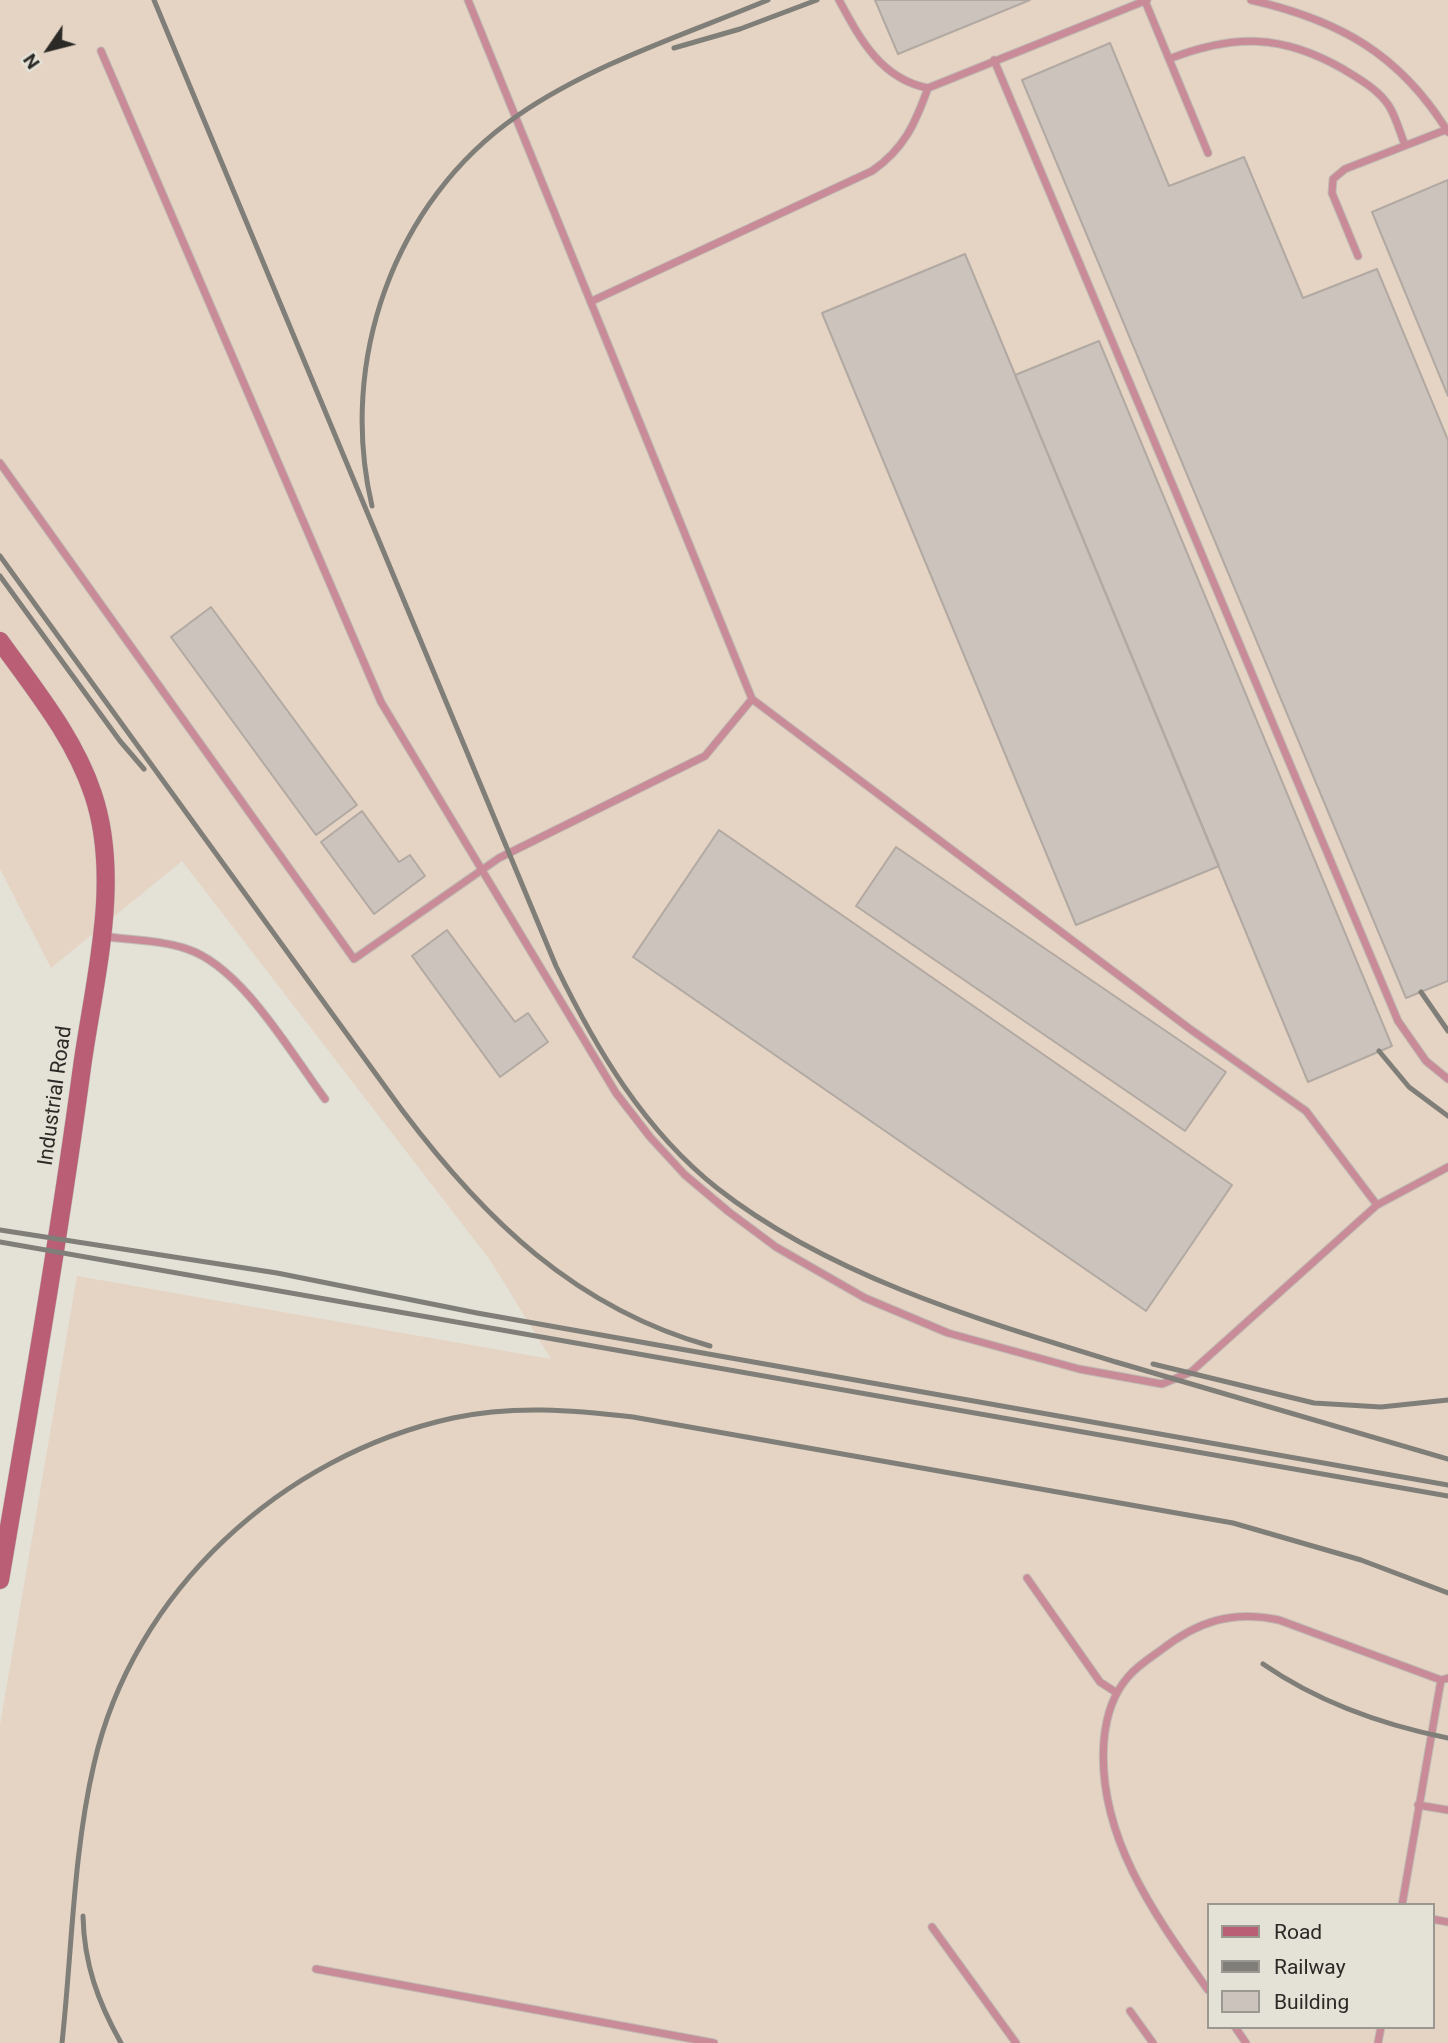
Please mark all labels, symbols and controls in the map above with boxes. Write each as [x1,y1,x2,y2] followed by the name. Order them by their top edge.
[14,14,84,84] north arrow
[18,49,45,73] text: N
[34,1025,78,1167] street label: Industrial Road
[1206,1903,1434,2029] legend
[1274,1920,1322,1944] text: Road
[1274,1955,1346,1979] text: Railway
[1274,1990,1349,2014] text: Building

